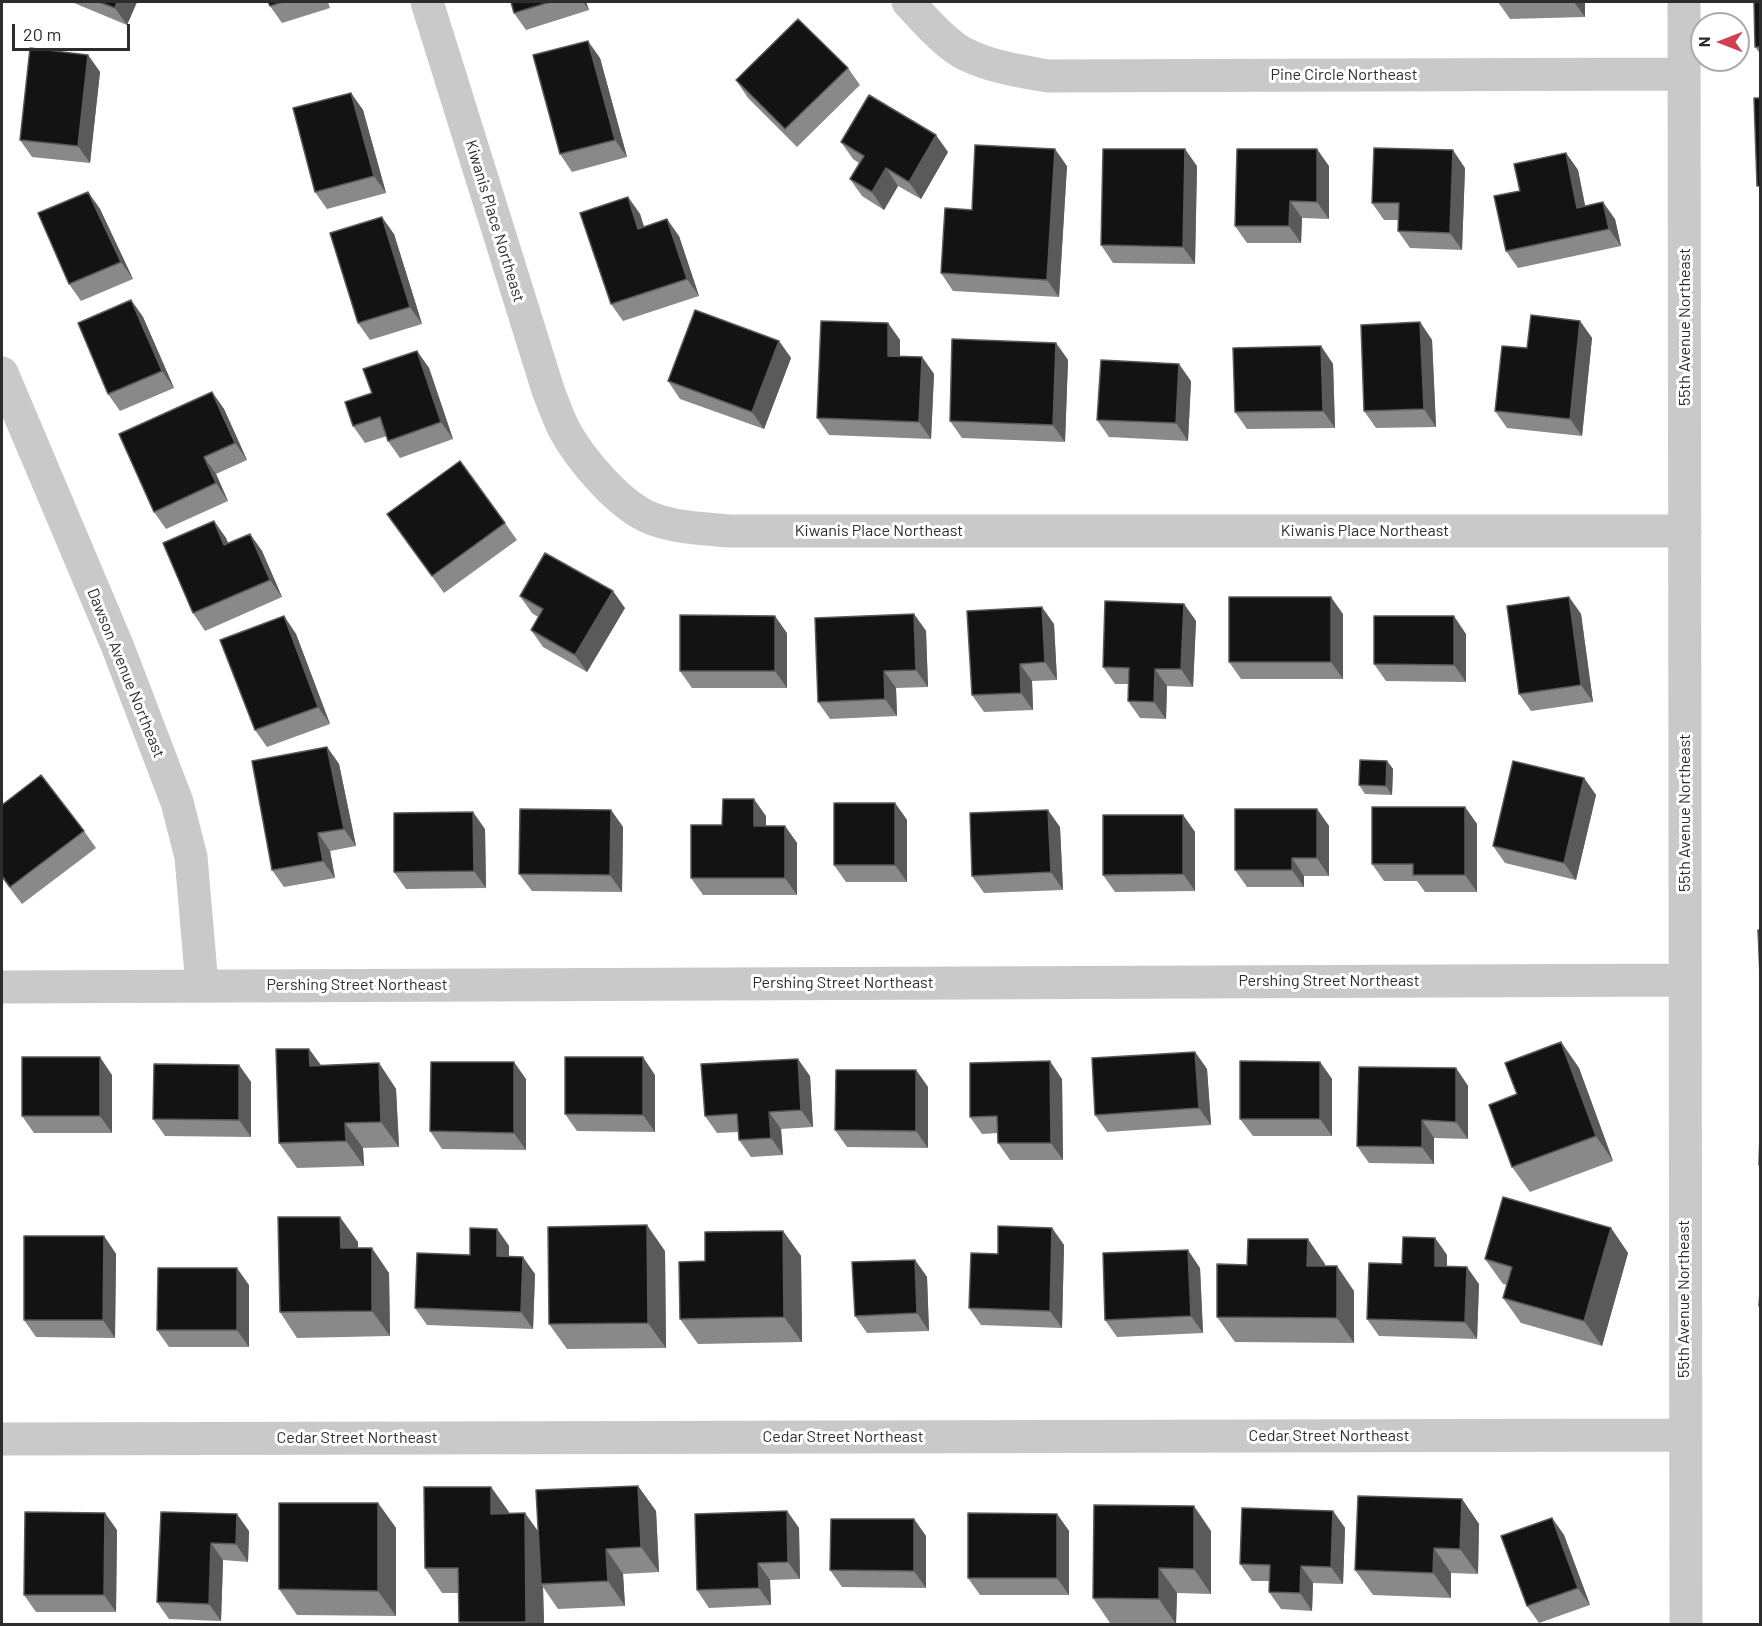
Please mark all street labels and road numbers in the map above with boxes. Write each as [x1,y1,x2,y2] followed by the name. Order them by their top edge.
[1270,65,1418,85] street label: Pine Circle Northeast
[461,138,529,304] street label: Kiwanis Place Northeast
[1675,248,1695,406] street label: 55th Avenue Northeast
[795,521,963,541] street label: Kiwanis Place Northeast
[1281,521,1449,541] street label: Kiwanis Place Northeast
[83,585,169,761] street label: Dawson Avenue Northeast
[1675,734,1695,892] street label: 55th Avenue Northeast
[1238,971,1420,991] street label: Pershing Street Northeast
[752,973,934,993] street label: Pershing Street Northeast
[266,975,448,995] street label: Pershing Street Northeast
[1674,1220,1694,1378] street label: 55th Avenue Northeast
[1248,1426,1410,1446] street label: Cedar Street Northeast
[762,1427,924,1447] street label: Cedar Street Northeast
[276,1428,438,1448] street label: Cedar Street Northeast

